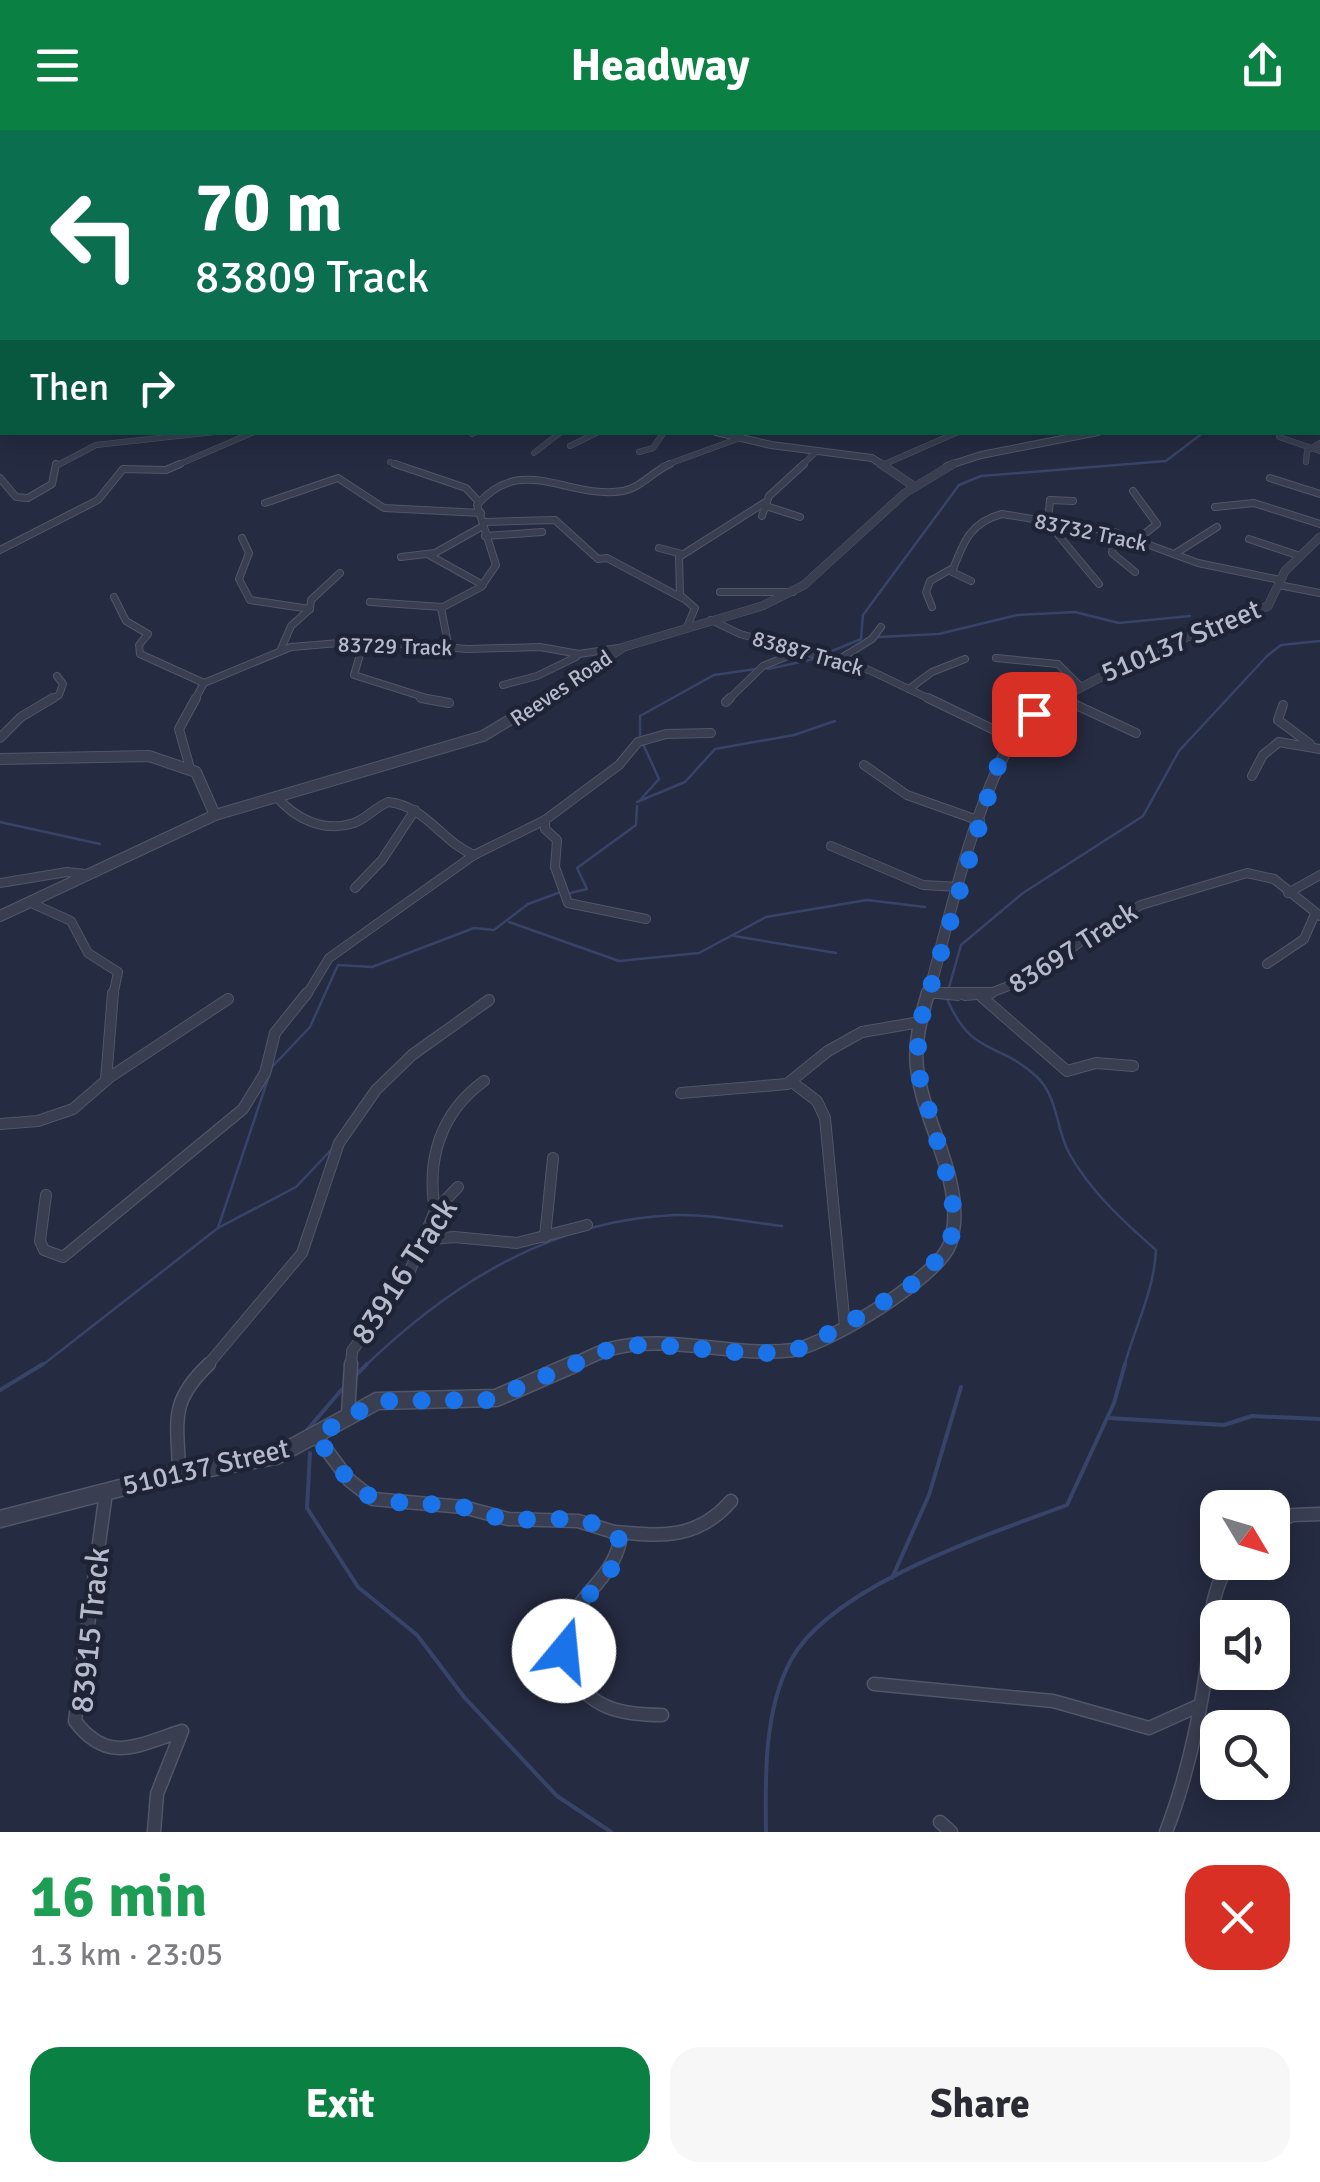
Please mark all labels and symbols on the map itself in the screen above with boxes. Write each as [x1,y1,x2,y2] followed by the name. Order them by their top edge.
[1032,507,1150,557] street label: 83732 Track
[1096,592,1266,690] street label: 510137 Street
[749,624,867,682] street label: 83887 Track
[337,631,453,661] street label: 83729 Track
[505,644,617,732] street label: Reeves Road
[992,672,1077,757] pin
[1002,895,1144,1001] street label: 83697 Track
[342,1191,466,1351] street label: 83916 Track
[119,1431,293,1503] street label: 510137 Street
[1200,1490,1290,1580] north arrow
[62,1545,118,1715] street label: 83915 Track
[512,1599,616,1703] position arrow

